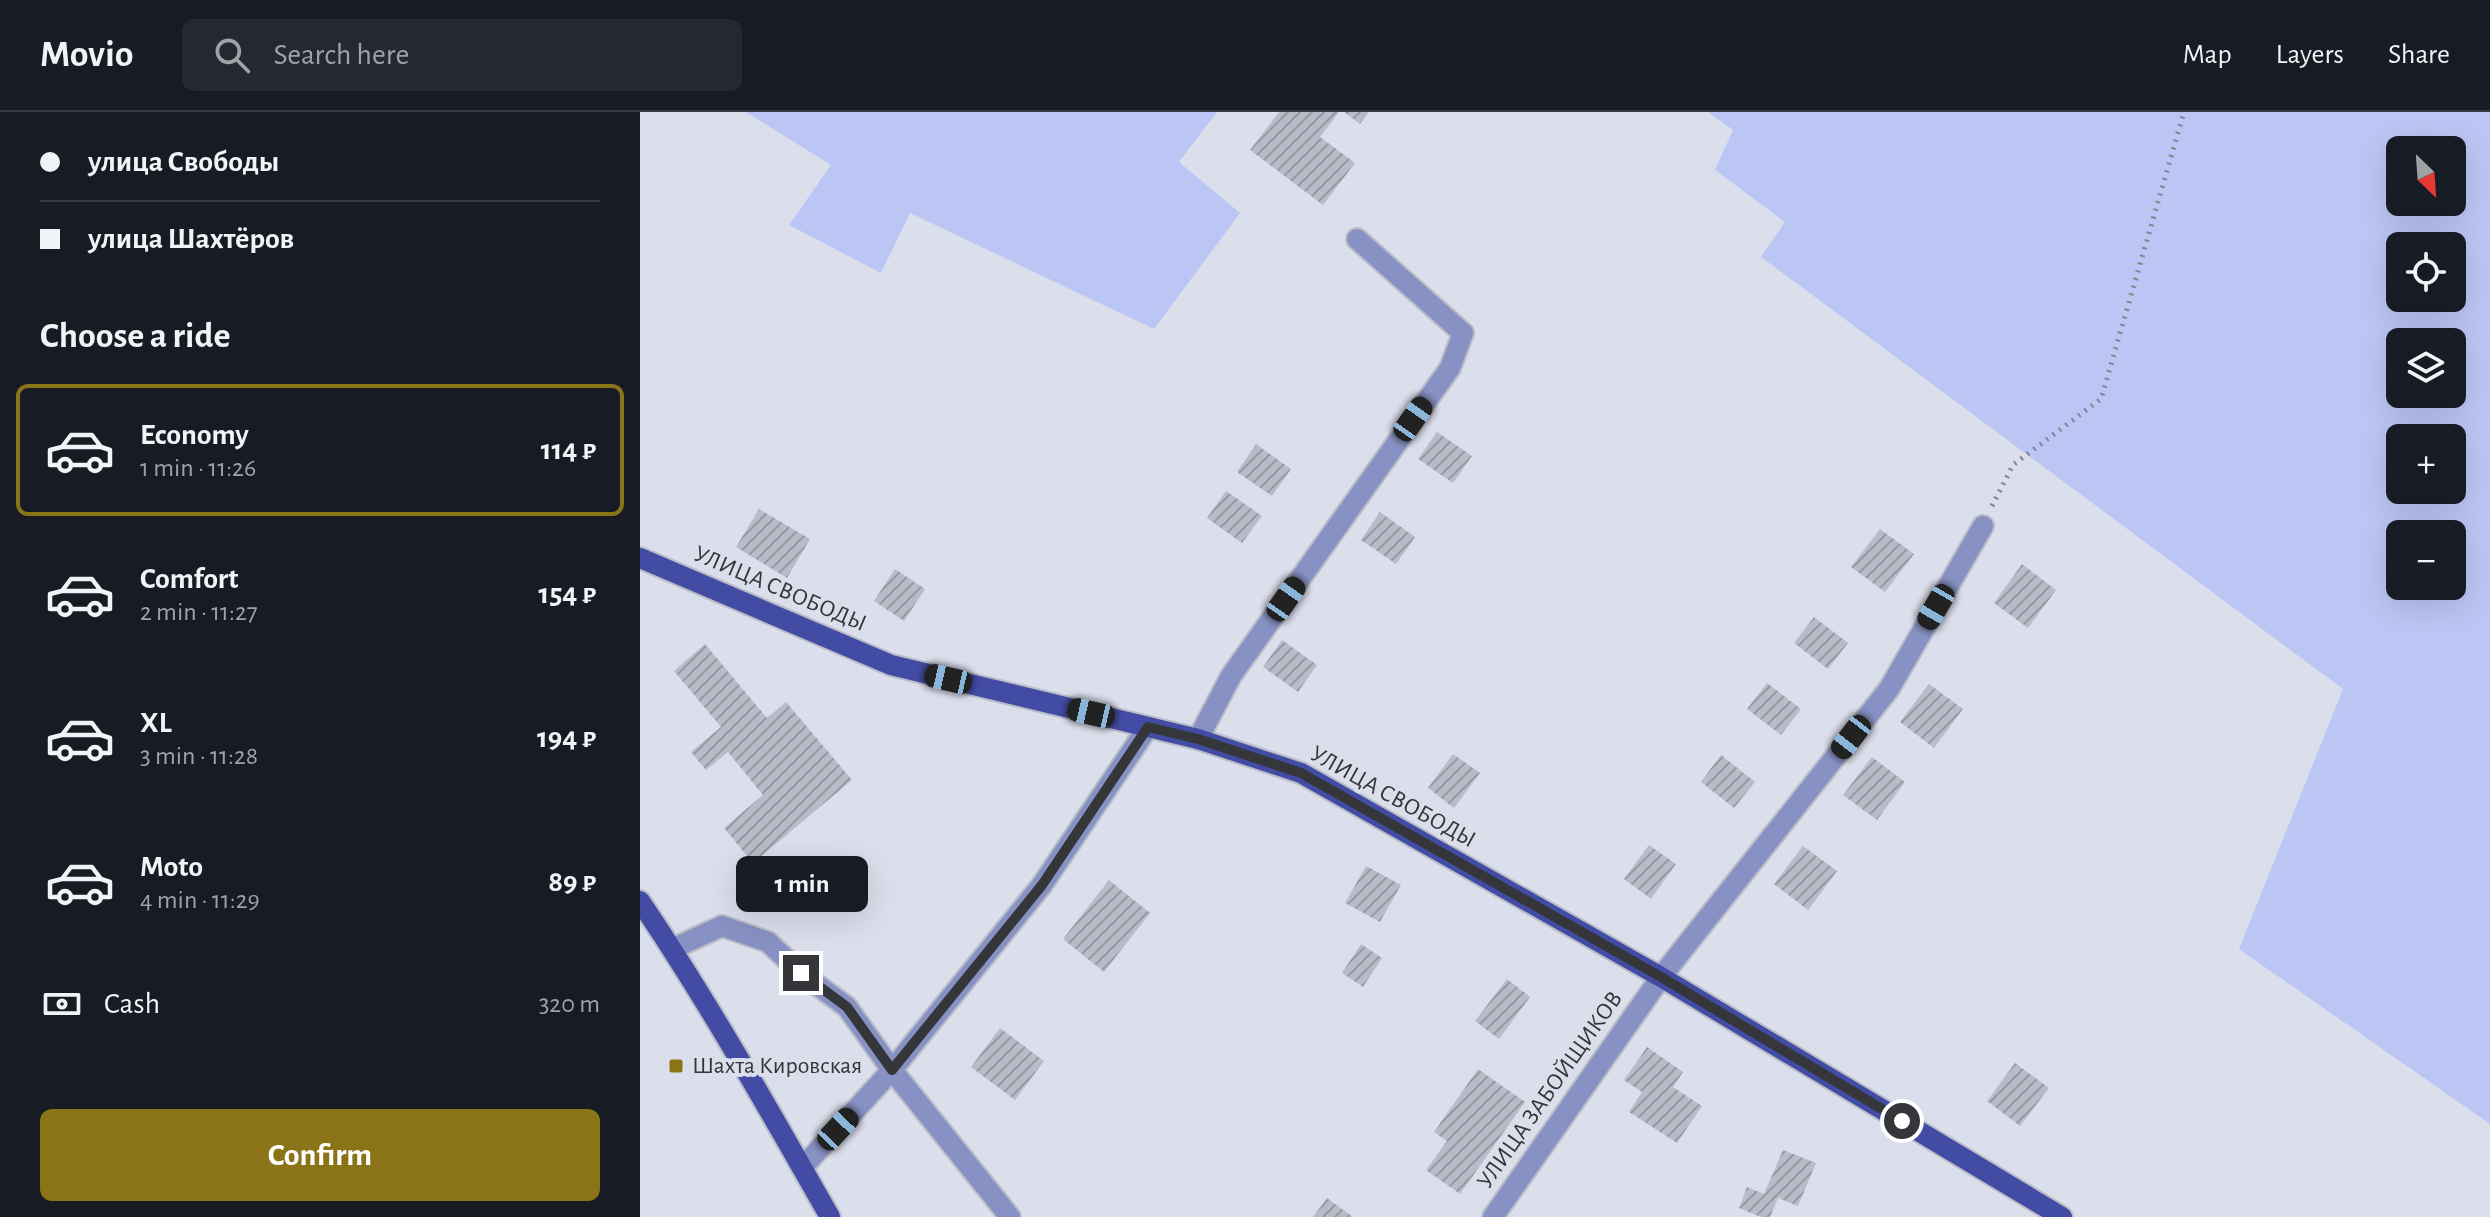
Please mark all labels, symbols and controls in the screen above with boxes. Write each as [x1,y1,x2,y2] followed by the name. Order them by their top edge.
[182,19,742,91] search box
[210,33,254,77] icon: search
[40,36,134,74] text: Movio
[274,40,409,70] text: Search here
[2183,41,2232,69] text: Map
[2276,41,2344,69] text: Layers
[2388,41,2450,69] text: Share
[2386,136,2466,216] north arrow
[2386,136,2466,600] map controls
[88,147,279,177] text: улица Свободы
[88,224,294,254] text: улица Шахтёров
[2386,232,2466,312] button: locate
[40,318,230,354] text: Choose a ride
[2386,328,2466,408] button: layers
[1389,392,1437,446] car
[44,414,116,486] icon: car
[140,420,249,450] text: Economy
[2386,424,2466,504] button: +
[541,435,596,465] text: 114 ₽
[140,455,256,481] text: 1 min · 11:26
[2386,520,2466,600] button: −
[690,542,870,636] street label: УЛИЦА СВОБОДЫ
[44,558,116,630] icon: car
[140,564,239,594] text: Comfort
[1262,572,1310,626] car
[539,579,596,609] text: 154 ₽
[1914,580,1958,634] car
[140,599,258,625] text: 2 min · 11:27
[922,662,974,696] car
[1065,696,1117,730] car
[44,702,116,774] icon: car
[140,708,172,738] text: XL
[1827,711,1875,763] car
[537,723,596,753] text: 194 ₽
[1306,742,1480,852] street label: УЛИЦА СВОБОДЫ
[140,743,258,769] text: 3 min · 11:28
[44,846,116,918] icon: car
[140,852,203,882] text: Moto
[735,857,867,913] callout: 1 min
[548,867,596,897] text: 89 ₽
[775,871,829,897] text: 1 min
[140,887,260,913] text: 4 min · 11:29
[783,955,819,991] route end
[40,982,84,1026] icon: cash
[1473,987,1627,1193] street label: УЛИЦА ЗАБОЙЩИКОВ
[104,989,160,1019] text: Cash
[539,991,600,1017] text: 320 m
[692,1054,862,1078] place label: Шахта Кировская
[667,1057,685,1075] marker: Шахта Кировская
[813,1103,863,1155] car
[1884,1103,1920,1139] route start
[40,1109,600,1201] button: Confirm

